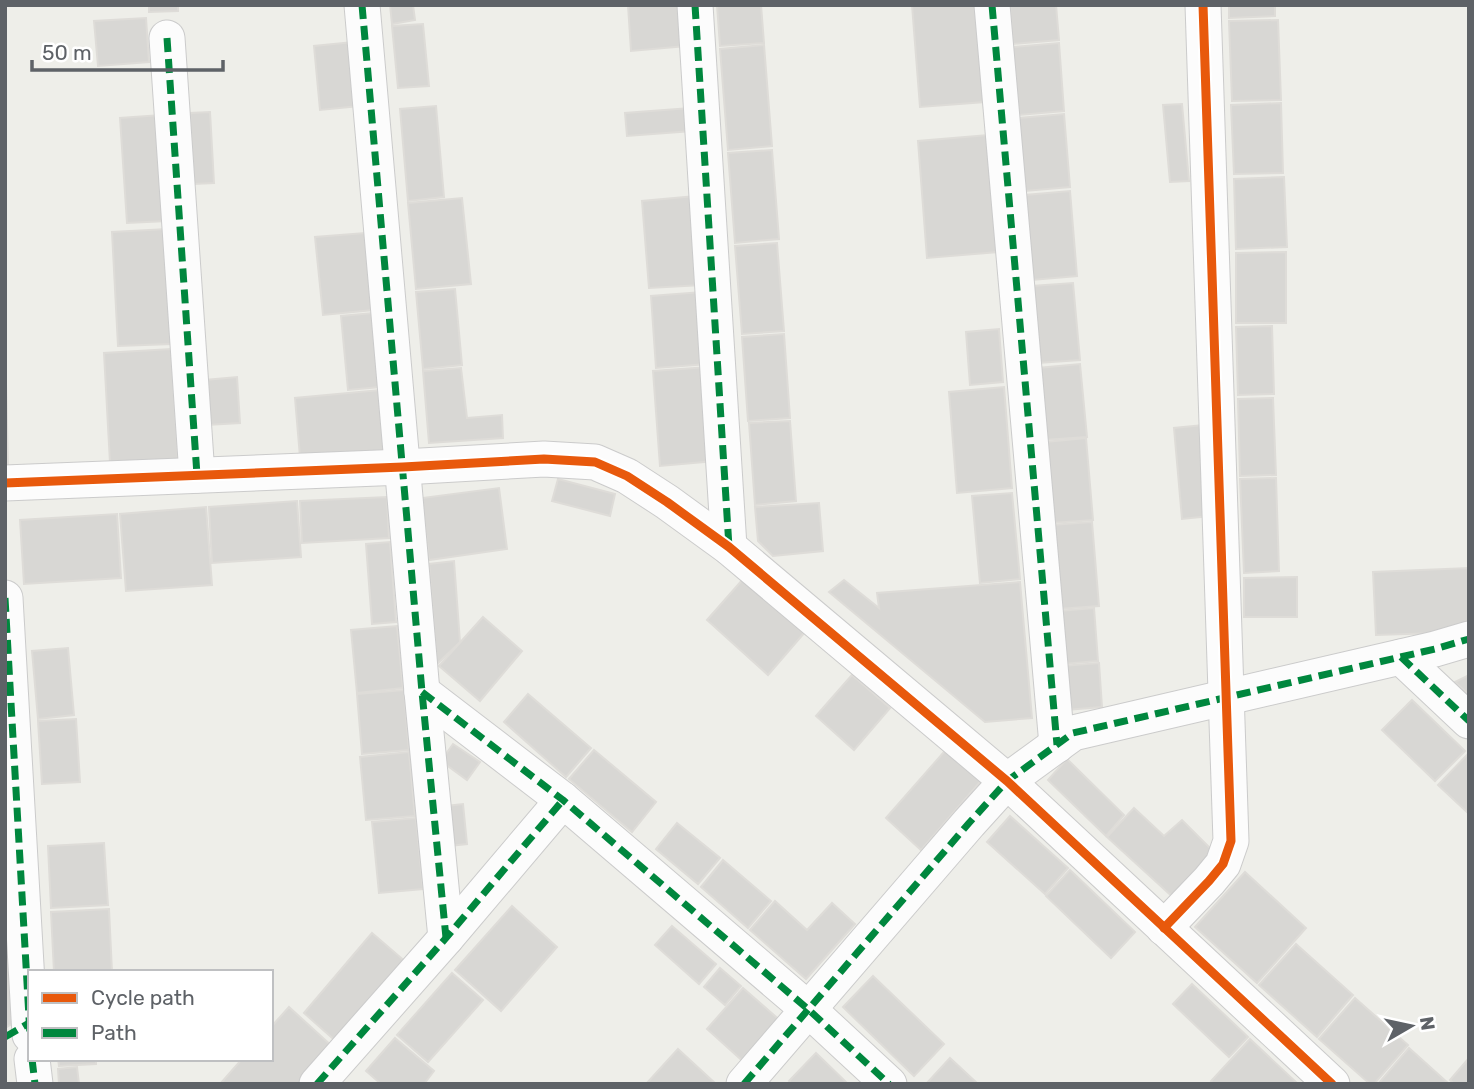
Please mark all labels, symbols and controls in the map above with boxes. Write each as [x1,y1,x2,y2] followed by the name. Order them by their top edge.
[32,28,222,72] scale bar
[42,40,92,65] text: 50 m
[28,970,273,1061] legend
[91,985,195,1010] text: Cycle path
[1376,991,1446,1061] north arrow
[1415,1015,1440,1032] text: N
[91,1020,137,1045] text: Path

